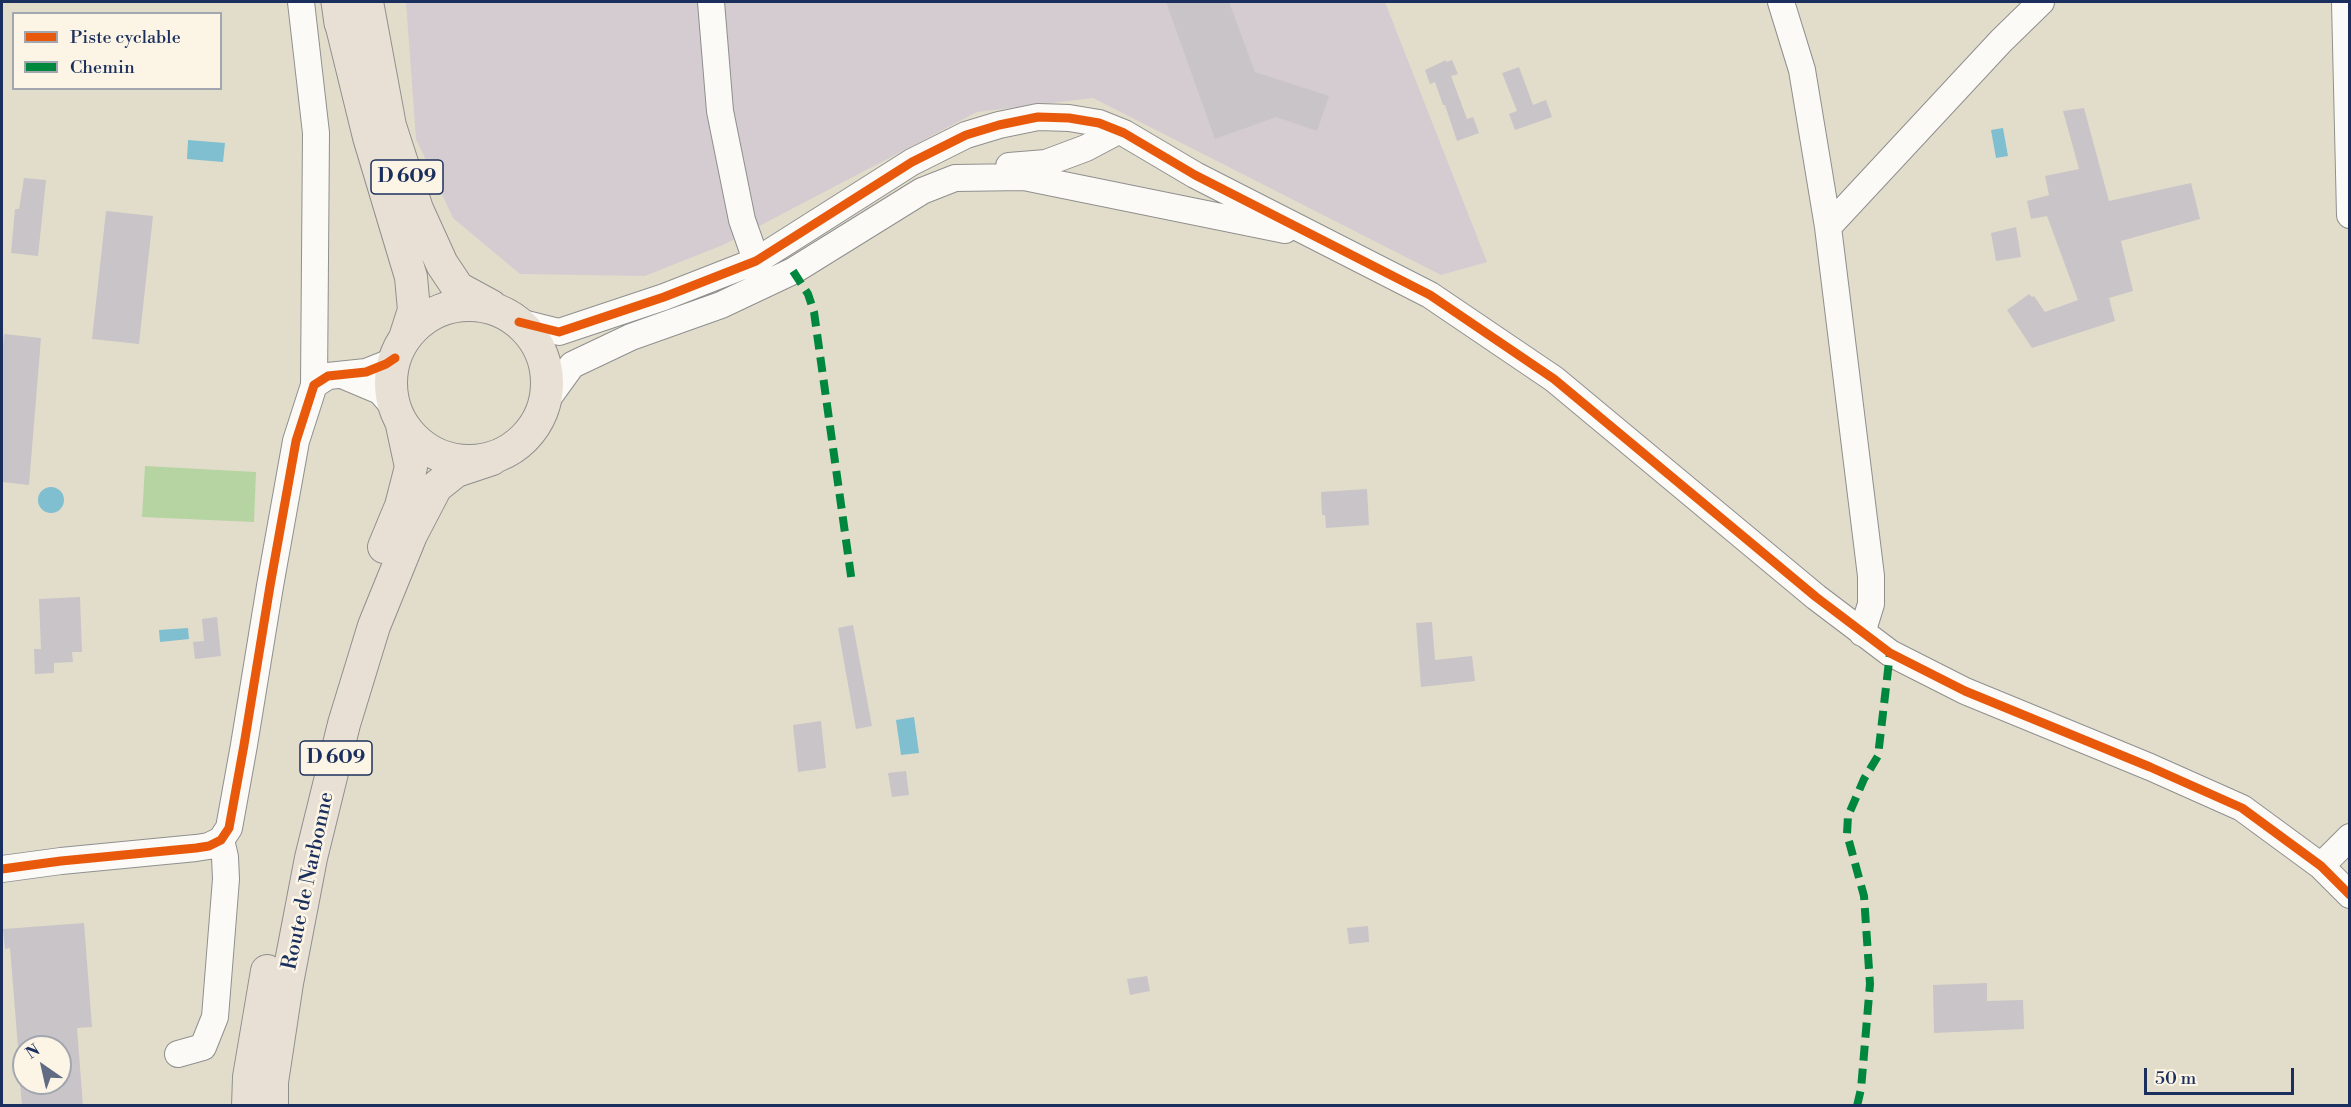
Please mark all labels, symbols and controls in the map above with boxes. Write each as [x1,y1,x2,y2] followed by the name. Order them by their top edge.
[12,12,222,90] legend
[70,26,181,49] text: Piste cyclable
[70,56,135,79] text: Chemin
[371,160,443,194] road number: D 609
[300,741,372,775] road number: D 609
[278,790,340,972] street label: Route de Narbonne
[12,1035,72,1095] north arrow
[22,1040,44,1064] text: N
[2147,1056,2297,1094] scale bar
[2155,1067,2196,1090] text: 50 m

